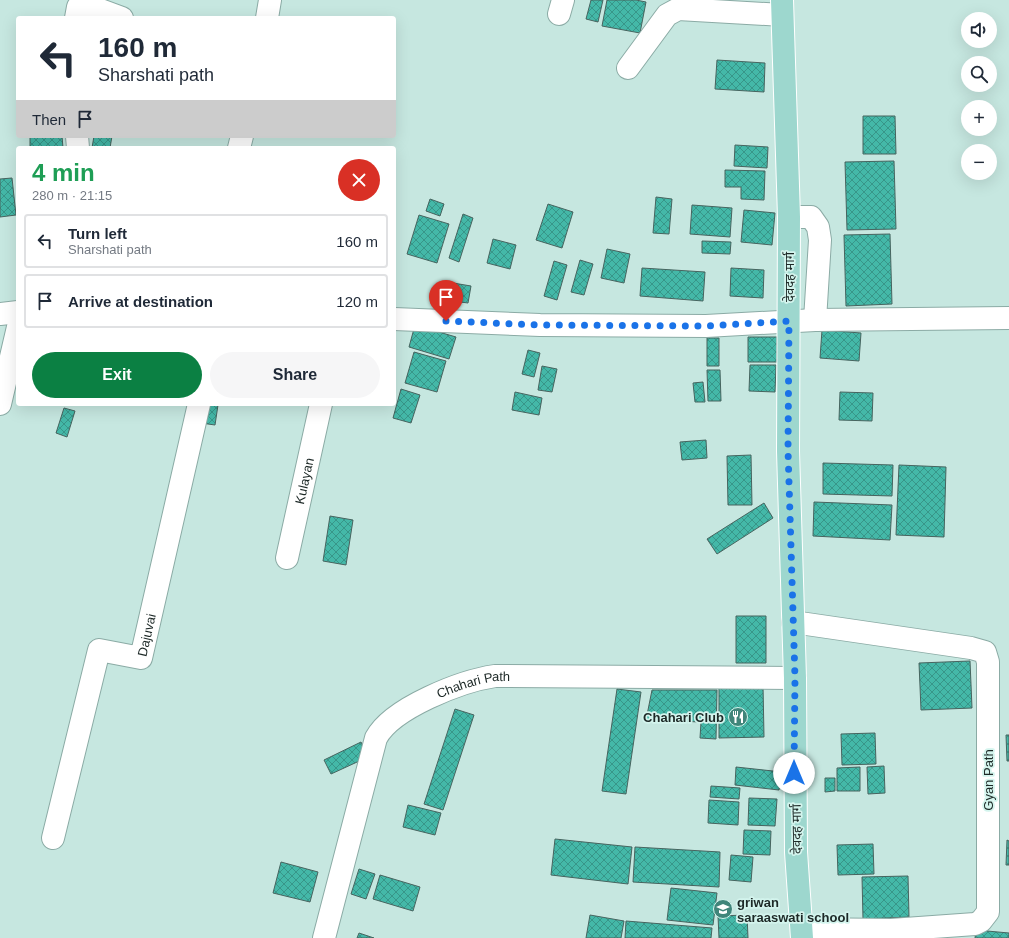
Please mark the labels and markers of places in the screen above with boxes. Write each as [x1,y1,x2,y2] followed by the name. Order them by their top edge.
[429,280,463,321] pin
[727,706,749,728] restaurant icon: Chahari Club
[643,710,724,725] place label: Chahari Club
[737,895,849,925] place label: griwan saraaswati school
[712,898,734,920] school or university icon: griwan saraaswati school

